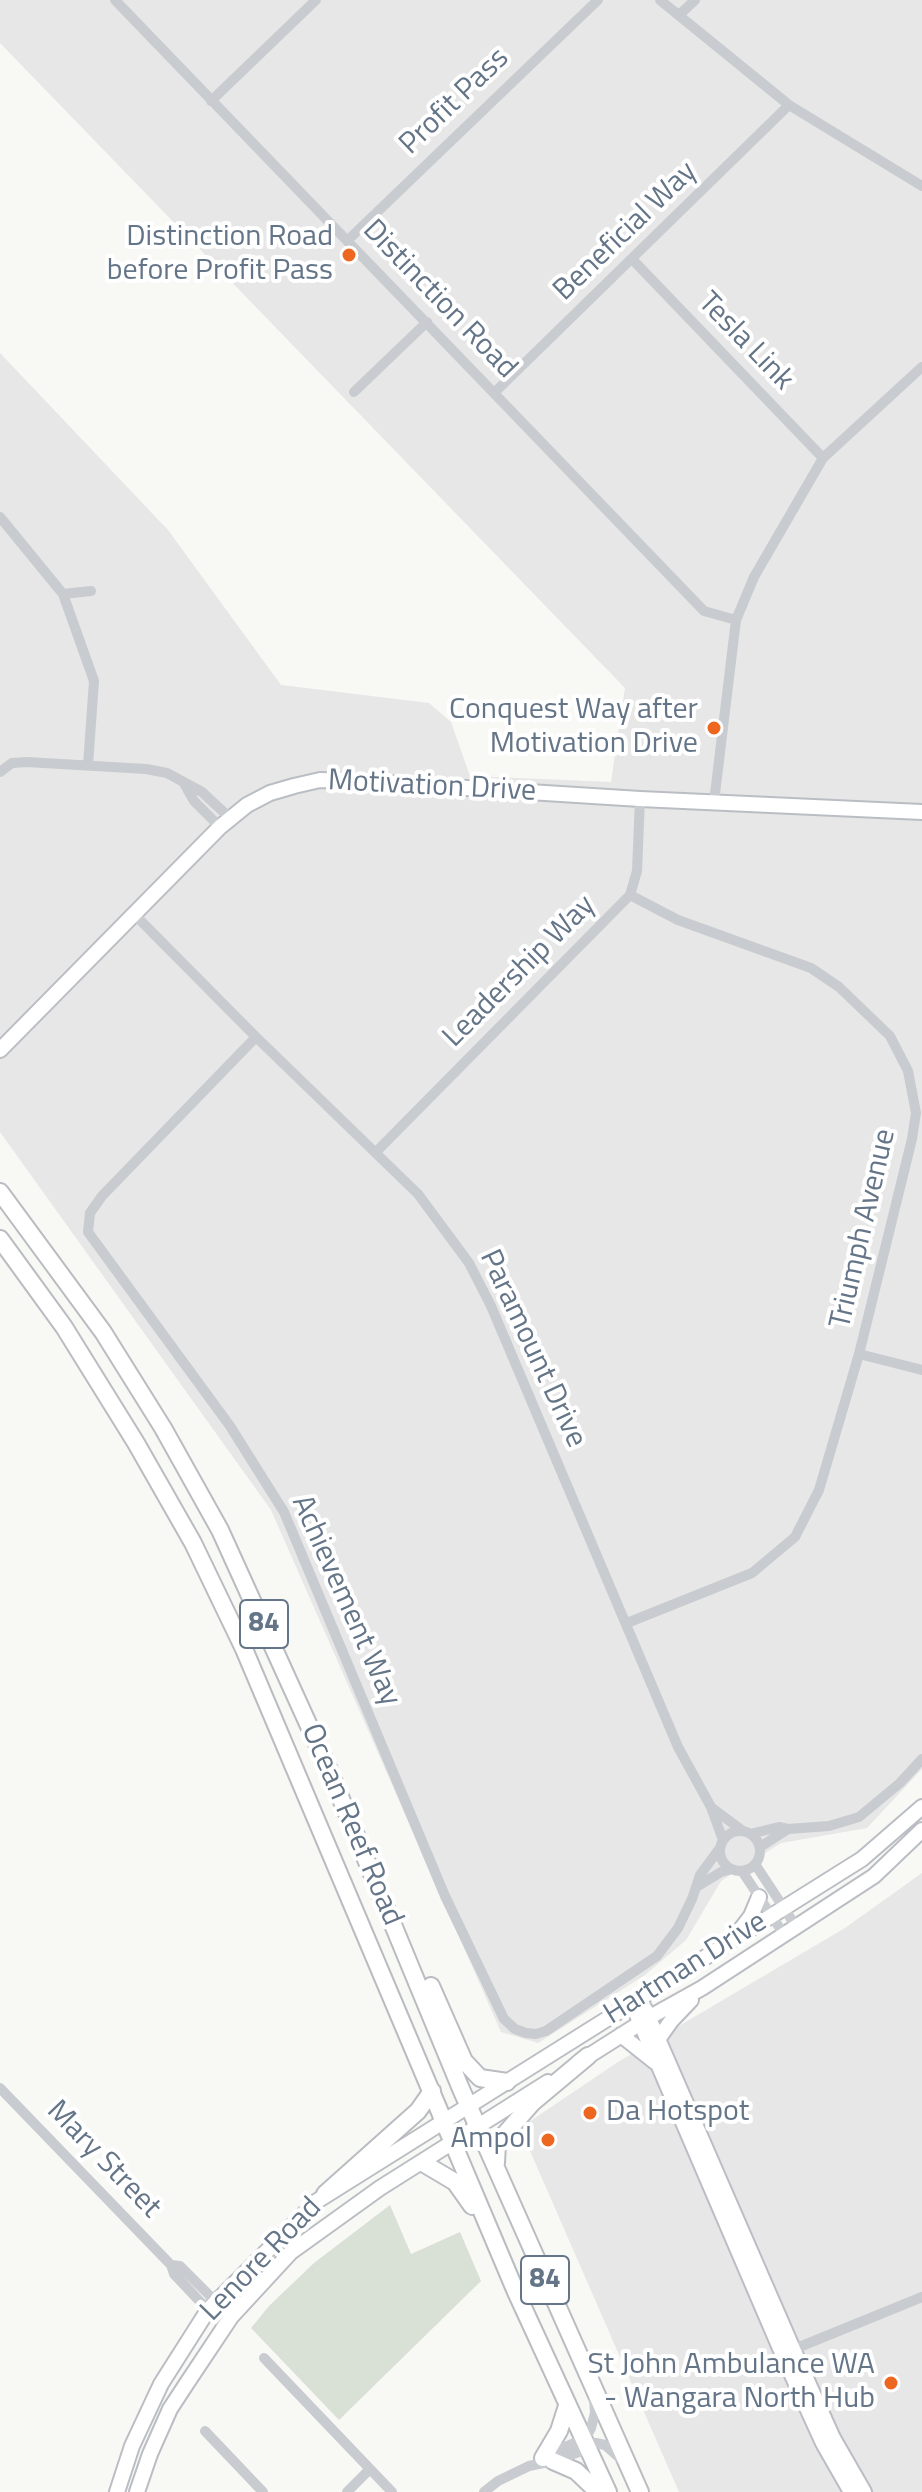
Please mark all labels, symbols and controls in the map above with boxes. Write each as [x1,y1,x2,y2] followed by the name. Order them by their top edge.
[393,41,517,163] street label: Profit Pass
[547,155,705,309] street label: Beneficial Way
[354,213,524,387] street label: Distinction Road
[107,220,333,290] place label: Distinction Road before Profit Pass
[340,246,358,264] marker: Distinction Road before Profit Pass
[690,286,800,398] street label: Tesla Link
[449,693,698,764] place label: Conquest Way after Motivation Drive
[705,719,723,737] marker: Conquest Way after Motivation Drive
[327,764,537,810] street label: Motivation Drive
[436,888,604,1056] street label: Leadership Way
[824,1126,904,1332] street label: Triumph Avenue
[471,1245,593,1453] street label: Paramount Drive
[282,1490,408,1712] street label: Achievement Way
[240,1600,288,1648] road number: 84
[292,1719,410,1931] street label: Ocean Reef Road
[598,1905,774,2033] street label: Hartman Drive
[38,2094,168,2226] street label: Mary Street
[606,2095,749,2131] place label: Da Hotspot
[581,2104,599,2122] marker: Da Hotspot
[450,2122,532,2158] place label: Ampol
[539,2131,557,2149] marker: Ampol
[194,2191,330,2329] street label: Lenore Road
[521,2256,569,2304] road number: 84
[588,2348,875,2418] place label: St John Ambulance WA - Wangara North Hub
[882,2374,900,2392] marker: St John Ambulance WA - Wangara North Hub

